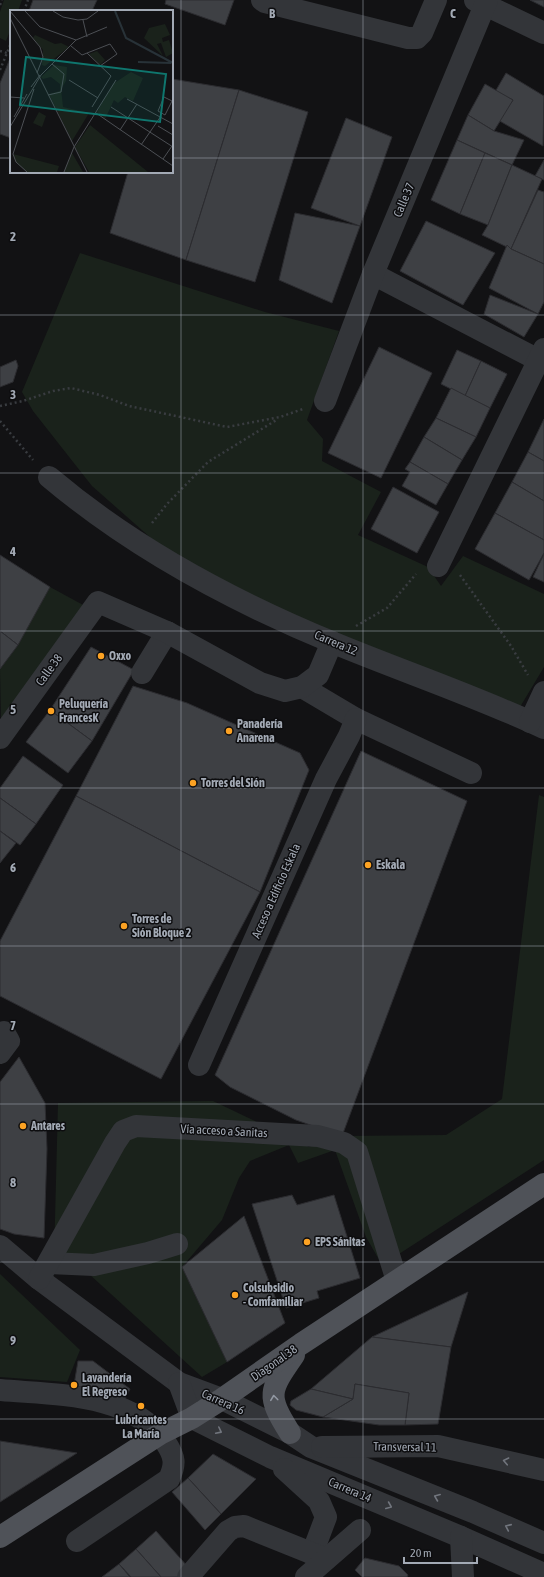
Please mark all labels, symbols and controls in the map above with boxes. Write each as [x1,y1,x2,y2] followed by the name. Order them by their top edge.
[269,6,276,21] text: B
[450,6,456,21] text: C
[10,10,173,173] inset map
[391,181,418,219] street label: Calle 37
[10,229,16,244] text: 2
[10,387,16,402] text: 3
[9,544,16,559] text: 4
[312,628,360,658] street label: Carrera 12
[109,649,132,663] place label: Oxxo
[33,651,65,689] street label: Calle 38
[96,651,106,661] marker: Oxxo
[59,697,108,725] place label: Peluquería FrancesK
[10,702,16,717] text: 5
[46,706,56,716] marker: Peluquería FrancesK
[236,717,283,745] place label: Panadería Anarena
[224,726,234,736] marker: Panadería Anarena
[201,776,265,790] place label: Torres del Sión
[188,778,198,788] marker: Torres del Sión
[249,842,303,940] street label: Acceso a Edificio Eskala
[376,858,405,872] place label: Eskala
[10,860,16,875] text: 6
[363,860,373,870] marker: Eskala
[132,912,192,940] place label: Torres de Sión Bloque 2
[119,921,129,931] marker: Torres de Sión Bloque 2
[10,1018,16,1033] text: 7
[30,1119,66,1133] place label: Antares
[18,1121,28,1131] marker: Antares
[180,1122,268,1140] street label: Vía acceso a Sanitas
[10,1175,16,1190] text: 8
[315,1235,366,1249] place label: EPS Sánitas
[302,1237,312,1247] marker: EPS Sánitas
[243,1281,303,1309] place label: Colsubsidio - Comfamiliar
[230,1290,240,1300] marker: Colsubsidio - Comfamiliar
[10,1333,16,1348] text: 9
[248,1342,300,1384] street label: Diagonal 38
[82,1371,132,1399] place label: Lavandería El Regreso
[69,1380,79,1390] marker: Lavandería El Regreso
[199,1386,247,1418] street label: Carrera 16
[270,1395,279,1402] one-way arrow
[136,1401,146,1411] marker: Lubricantes La María
[115,1413,167,1441] place label: Lubricantes La María
[215,1427,222,1434] one-way arrow
[373,1439,437,1455] street label: Transversal 11
[503,1458,509,1466] one-way arrow
[326,1475,374,1505] street label: Carrera 14
[433,1494,441,1502] one-way arrow
[385,1502,392,1510] one-way arrow
[505,1524,512,1532] one-way arrow
[404,1539,477,1565] scale bar
[410,1546,432,1560] text: 20 m

